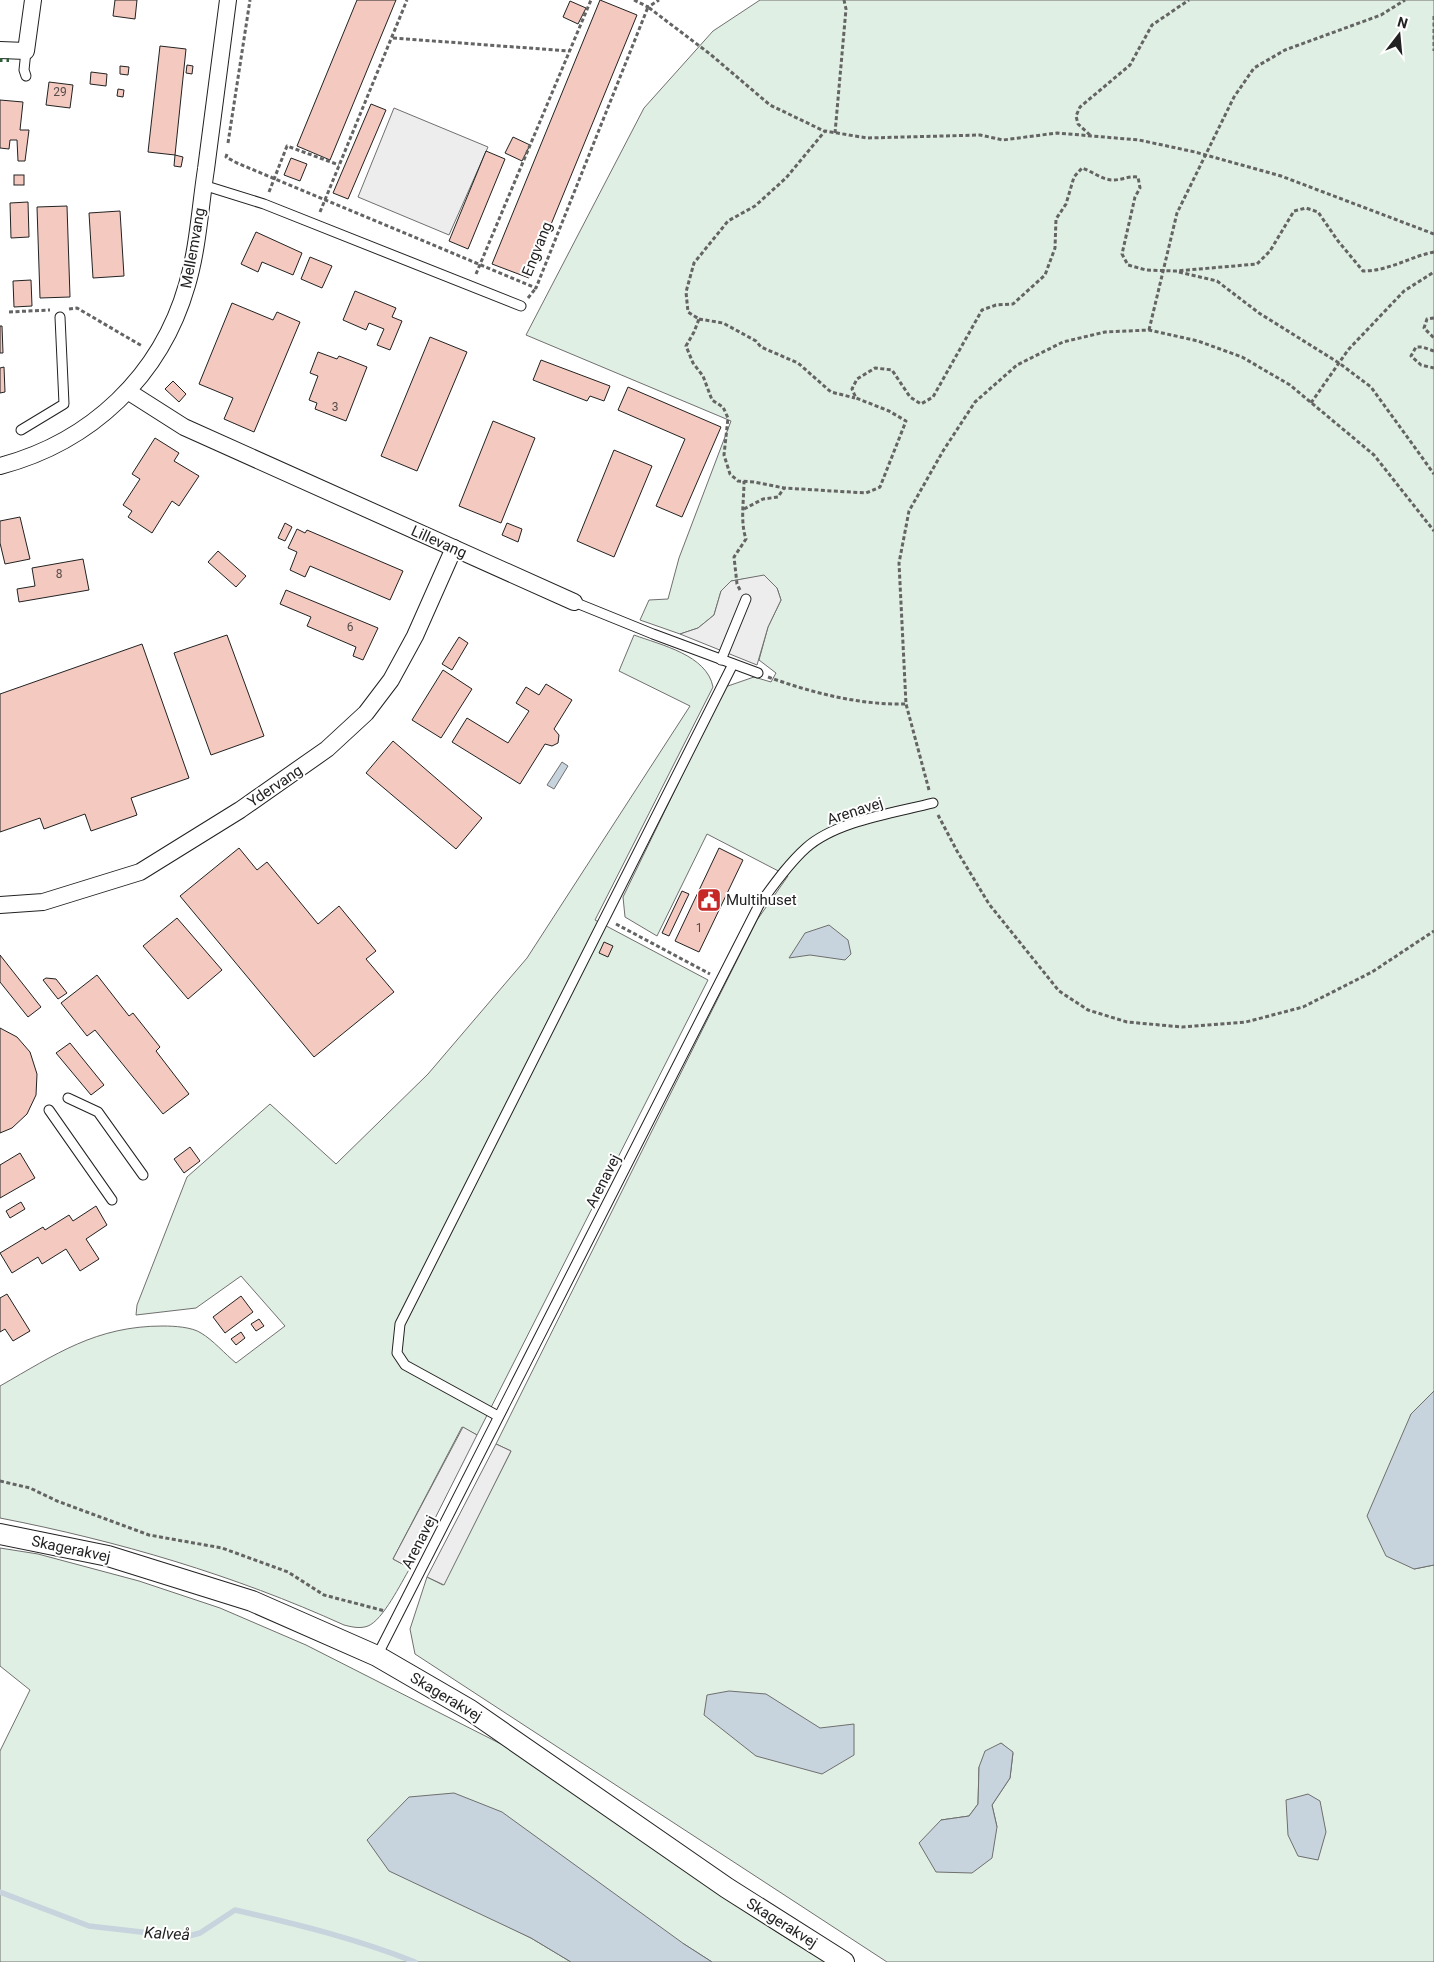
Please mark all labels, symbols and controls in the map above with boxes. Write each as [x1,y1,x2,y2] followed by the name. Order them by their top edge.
[1374,10,1424,60] north arrow
[1396,13,1410,32] text: N
[53,85,67,99] house number: 29
[177,206,209,290] street label: Mellemvang
[518,219,556,279] street label: Engvang
[332,400,338,414] house number: 3
[408,522,470,562] street label: Lillevang
[56,567,63,581] house number: 8
[347,620,354,634] house number: 6
[244,761,306,811] street label: Ydervang
[825,794,885,828] street label: Arenavej
[696,887,722,913] public building icon: Multihuset
[726,891,797,909] place label: Multihuset
[696,921,702,935] house number: 1
[582,1151,624,1211] street label: Arenavej
[398,1512,440,1572] street label: Arenavej
[30,1532,112,1566] street label: Skagerakvej
[407,1669,485,1725] street label: Skagerakvej
[743,1894,821,1952] street label: Skagerakvej
[143,1923,190,1944] water label: Kalveå

